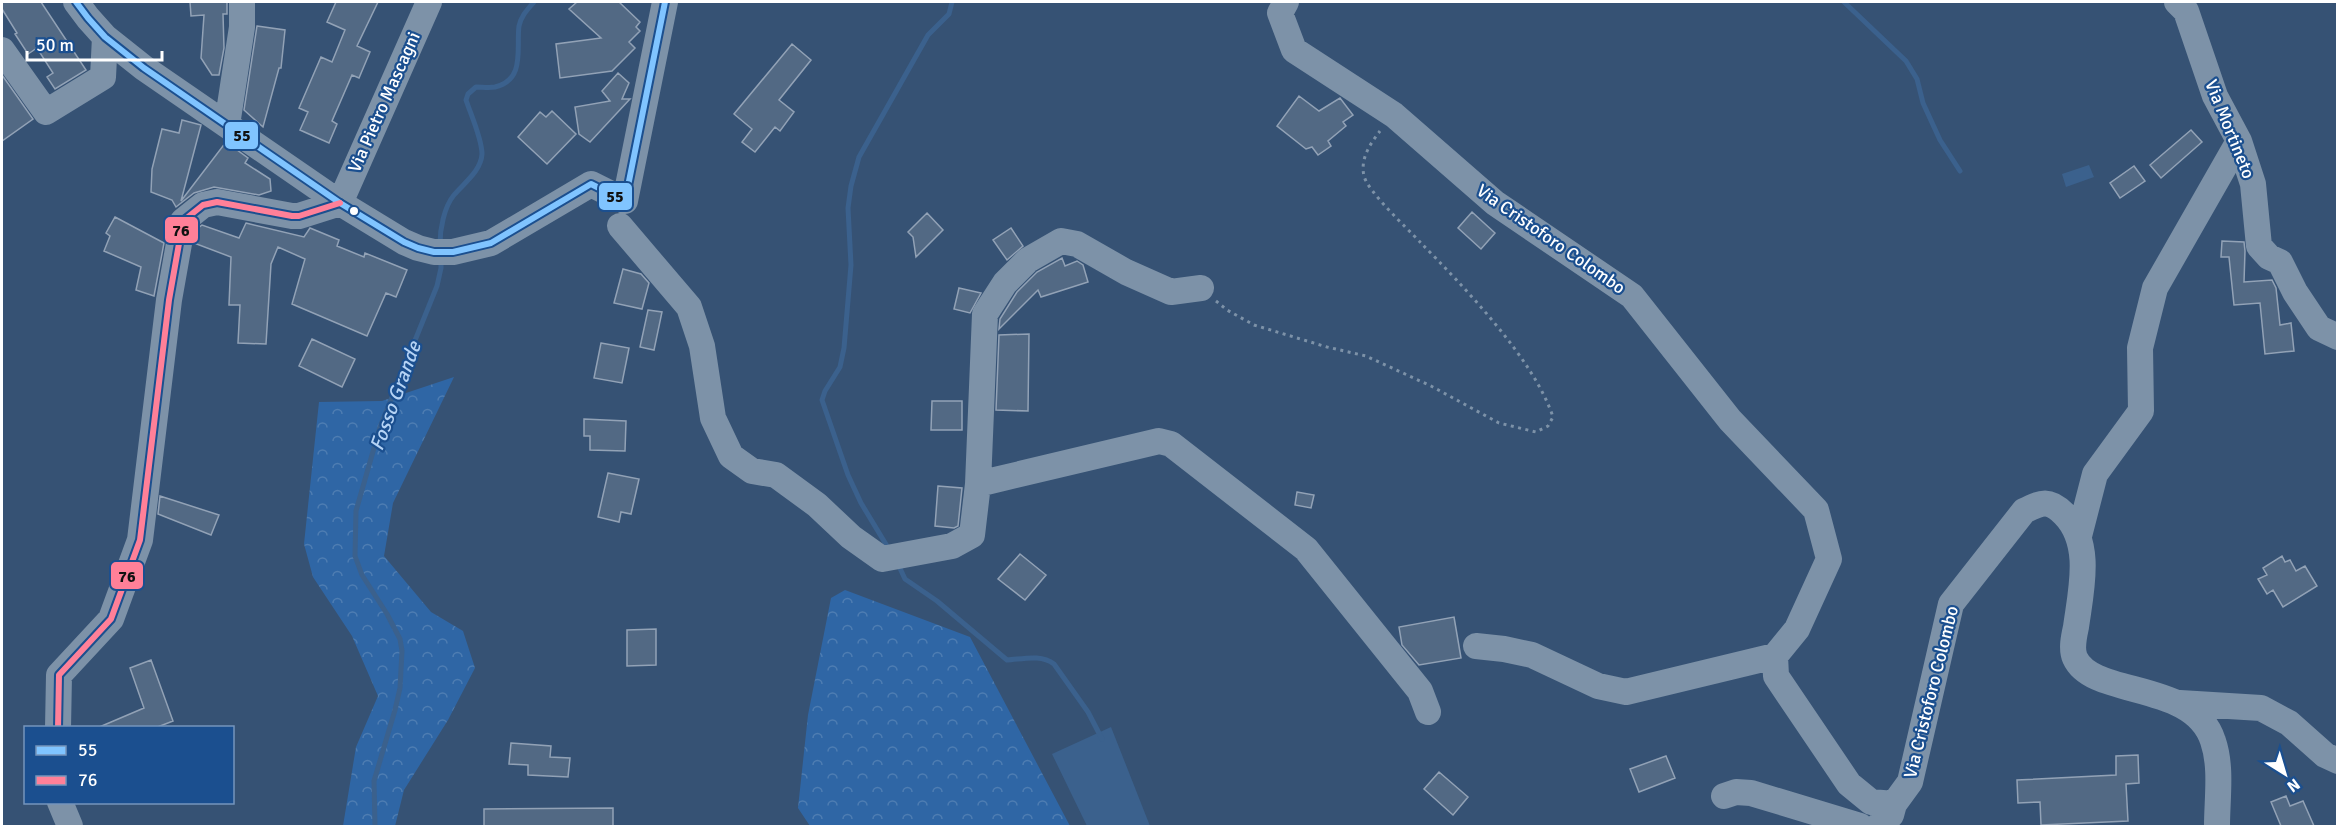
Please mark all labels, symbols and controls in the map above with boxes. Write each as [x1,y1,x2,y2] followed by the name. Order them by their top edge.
[27,24,162,62] scale bar
[343,28,425,176] street label: Via Pietro Mascagni
[36,34,74,56] text: 50 m
[2200,76,2260,182] street label: Via Mortineto
[224,121,259,150] line badge: 55
[233,126,251,146] text: 55
[1472,179,1630,299] street label: Via Cristoforo Colombo
[598,182,633,211] line badge: 55
[606,187,624,207] text: 55
[348,205,360,217] unlabelled marker
[164,216,199,244] line badge: 76
[172,221,190,241] text: 76
[364,337,427,454] water label: Fosso Grande
[110,561,144,590] line badge: 76
[118,567,136,587] text: 76
[1899,604,1963,780] street label: Via Cristoforo Colombo
[24,726,234,804] legend
[78,739,97,761] text: 55
[2255,744,2315,804] north arrow
[78,769,97,791] text: 76
[2283,774,2304,797] text: N

